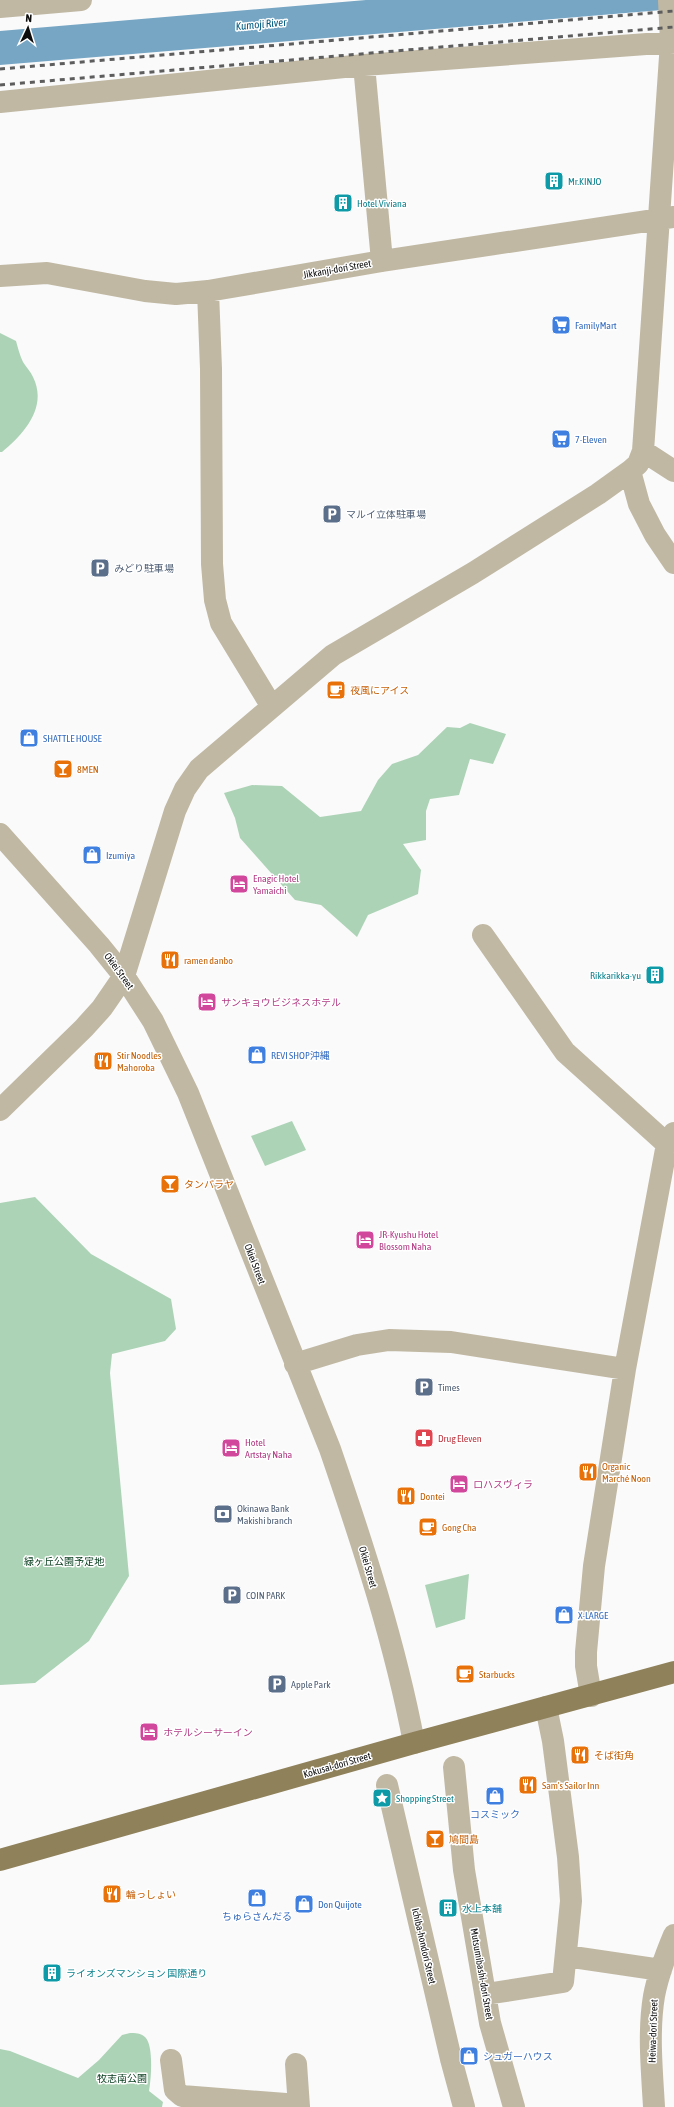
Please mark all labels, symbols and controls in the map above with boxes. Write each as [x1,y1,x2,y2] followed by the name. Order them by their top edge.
[8,8,48,48] north arrow
[25,12,32,24] text: N
[235,16,288,32] water label: Kumoji River
[543,170,565,192] building icon: Mr.KINJO
[568,176,602,187] place label: Mr.KINJO
[332,192,354,214] building icon: Hotel Viviana
[357,198,407,209] place label: Hotel Viviana
[302,258,372,280] street label: Jikkanji-dori Street
[550,314,572,336] supermarket icon: FamilyMart
[575,320,617,331] place label: FamilyMart
[550,428,572,450] supermarket icon: 7-Eleven
[575,434,607,445] place label: 7-Eleven
[321,503,343,525] parking icon: マルイ立体駐車場
[346,509,426,520] place label: マルイ立体駐車場
[89,557,111,579] parking icon: みどり駐車場
[114,563,174,574] place label: みどり駐車場
[325,679,347,701] cafe icon: 夜風にアイス
[350,685,409,696] place label: 夜風にアイス
[18,727,40,749] shop icon: SHATTLE HOUSE
[43,733,103,744] place label: SHATTLE HOUSE
[52,758,74,780] bar icon: 8MEN
[77,764,99,775] place label: 8MEN
[81,844,103,866] shop icon: Izumiya
[106,850,135,861] place label: Izumiya
[228,873,250,895] hotel icon: Enagic Hotel Yamaichi
[253,873,299,896] place label: Enagic Hotel Yamaichi
[159,949,181,971] restaurant icon: ramen danbo
[102,951,136,991] street label: Okiei Street
[184,955,233,966] place label: ramen danbo
[644,964,666,986] building icon: Rikkarikka-yu
[590,970,641,981] place label: Rikkarikka-yu
[196,991,218,1013] hotel icon: サンキョウビジネスホテル
[221,997,341,1008] place label: サンキョウビジネスホテル
[246,1044,268,1066] shop icon: REVI SHOP沖縄
[92,1050,114,1072] restaurant icon: Stir Noodles Mahoroba
[117,1050,162,1073] place label: Stir Noodles Mahoroba
[271,1050,330,1061] place label: REVI SHOP沖縄
[159,1173,181,1195] bar icon: タンパラヤ
[184,1179,234,1190] place label: タンパラヤ
[354,1229,376,1251] hotel icon: JR-Kyushu Hotel Blossom Naha
[379,1229,439,1252] place label: JR-Kyushu Hotel Blossom Naha
[242,1242,268,1286] street label: Okiei Street
[413,1376,435,1398] parking icon: Times
[438,1382,460,1393] place label: Times
[413,1427,435,1449] pharmacy icon: Drug Eleven
[438,1433,482,1444] place label: Drug Eleven
[220,1437,242,1459] hotel icon: Hotel Artstay Naha
[245,1437,293,1460] place label: Hotel Artstay Naha
[577,1461,599,1483] restaurant icon: Organic Marché Noon
[602,1461,651,1484] place label: Organic Marché Noon
[448,1473,470,1495] hotel icon: ロハスヴィラ
[473,1479,533,1490] place label: ロハスヴィラ
[395,1485,417,1507] restaurant icon: Dontei
[420,1491,445,1502] place label: Dontei
[212,1503,234,1525] bank icon: Okinawa Bank Makishi branch
[237,1503,292,1526] place label: Okinawa Bank Makishi branch
[417,1516,439,1538] cafe icon: Gong Cha
[442,1522,477,1533] place label: Gong Cha
[357,1545,379,1589] street label: Okiei Street
[24,1556,105,1567] park label: 緑ヶ丘公園予定地
[221,1584,243,1606] parking icon: COIN PARK
[246,1590,285,1601] place label: COIN PARK
[553,1604,575,1626] shop icon: X-LARGE
[578,1610,609,1621] place label: X-LARGE
[454,1663,476,1685] cafe icon: Starbucks
[479,1669,515,1680] place label: Starbucks
[266,1673,288,1695] parking icon: Apple Park
[291,1679,331,1690] place label: Apple Park
[138,1721,160,1743] hotel icon: ホテルシーサーイン
[163,1727,253,1738] place label: ホテルシーサーイン
[569,1744,591,1766] restaurant icon: そば街角
[302,1750,372,1780] street label: Kokusai-dori Street
[594,1750,634,1761] place label: そば街角
[517,1774,539,1796] restaurant icon: Sam's Sailor Inn
[542,1780,600,1791] place label: Sam's Sailor Inn
[484,1785,506,1807] shop icon: コスミック
[371,1787,393,1809] place icon: Shopping Street
[396,1793,454,1804] place label: Shopping Street
[470,1809,520,1820] place label: コスミック
[424,1828,446,1850] bar icon: 鳩間島
[449,1834,479,1845] place label: 鳩間島
[101,1883,123,1905] restaurant icon: 輪っしょい
[246,1887,268,1909] shop icon: ちゅらさんだる
[126,1889,176,1900] place label: 輪っしょい
[293,1893,315,1915] shop icon: Don Quijote
[437,1897,459,1919] building icon: 水上本舗
[318,1899,362,1910] place label: Don Quijote
[462,1903,502,1914] place label: 水上本舗
[410,1907,438,1985] street label: Ichiba-hondori Street
[222,1911,292,1922] place label: ちゅらさんだる
[469,1927,495,2021] street label: Mutsumibashi-dori Street
[41,1962,63,1984] building icon: ライオンズマンション 国際通り
[66,1968,207,1979] place label: ライオンズマンション 国際通り
[646,1999,660,2063] street label: Heiwa-dori Street
[458,2045,480,2067] shop icon: シュガーハウス
[483,2051,553,2062] place label: シュガーハウス
[97,2073,147,2084] park label: 牧志南公園

